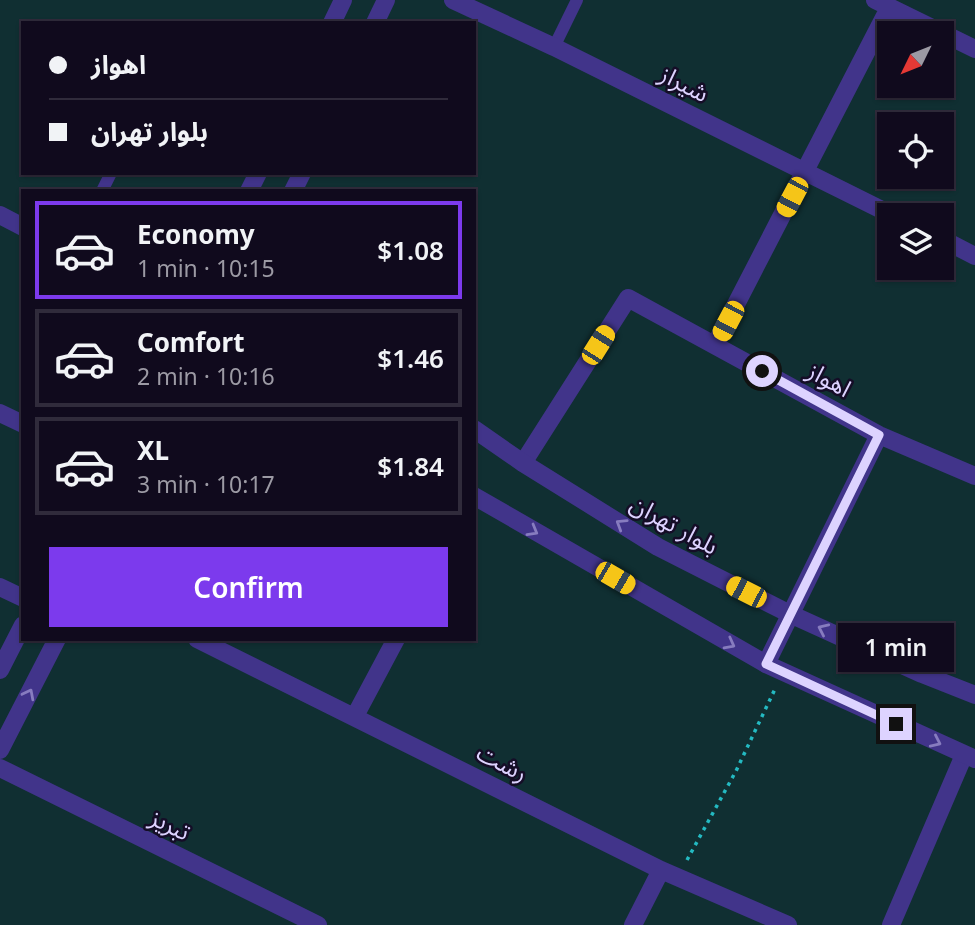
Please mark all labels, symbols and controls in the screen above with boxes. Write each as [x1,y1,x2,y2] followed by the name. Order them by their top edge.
[877,21,954,98] north arrow
[877,21,954,280] map controls
[91,46,146,82] text: اهواز
[653,56,715,109] street label: شیراز
[877,112,954,189] button: locate
[91,113,208,149] text: بلوار تهران
[773,174,812,220] car
[877,203,954,280] button: layers
[137,216,255,252] text: Economy
[53,219,116,282] icon: car
[377,232,444,268] text: $1.08
[137,252,275,284] text: 1 min · 10:15
[709,298,748,344] car
[578,322,619,368] car
[137,324,245,360] text: Comfort
[53,327,116,390] icon: car
[377,340,444,376] text: $1.46
[801,353,858,404] street label: اهواز
[746,355,778,387] route start
[137,360,275,392] text: 2 min · 10:16
[137,432,169,468] text: XL
[53,435,116,498] icon: car
[377,448,444,484] text: $1.84
[137,468,275,500] text: 3 min · 10:17
[625,486,725,561] street label: بلوار تهران
[616,520,629,533] one-way arrow
[526,522,539,535] one-way arrow
[49,547,448,627] button: Confirm
[592,558,639,598] car
[723,573,770,611] car
[838,622,954,672] callout: 1 min
[818,623,830,637] one-way arrow
[865,631,927,663] text: 1 min
[723,636,735,649] one-way arrow
[20,689,34,701] one-way arrow
[880,708,912,740] route end
[929,734,941,748] one-way arrow
[472,735,534,788] street label: رشت
[144,799,196,847] street label: تبریز

